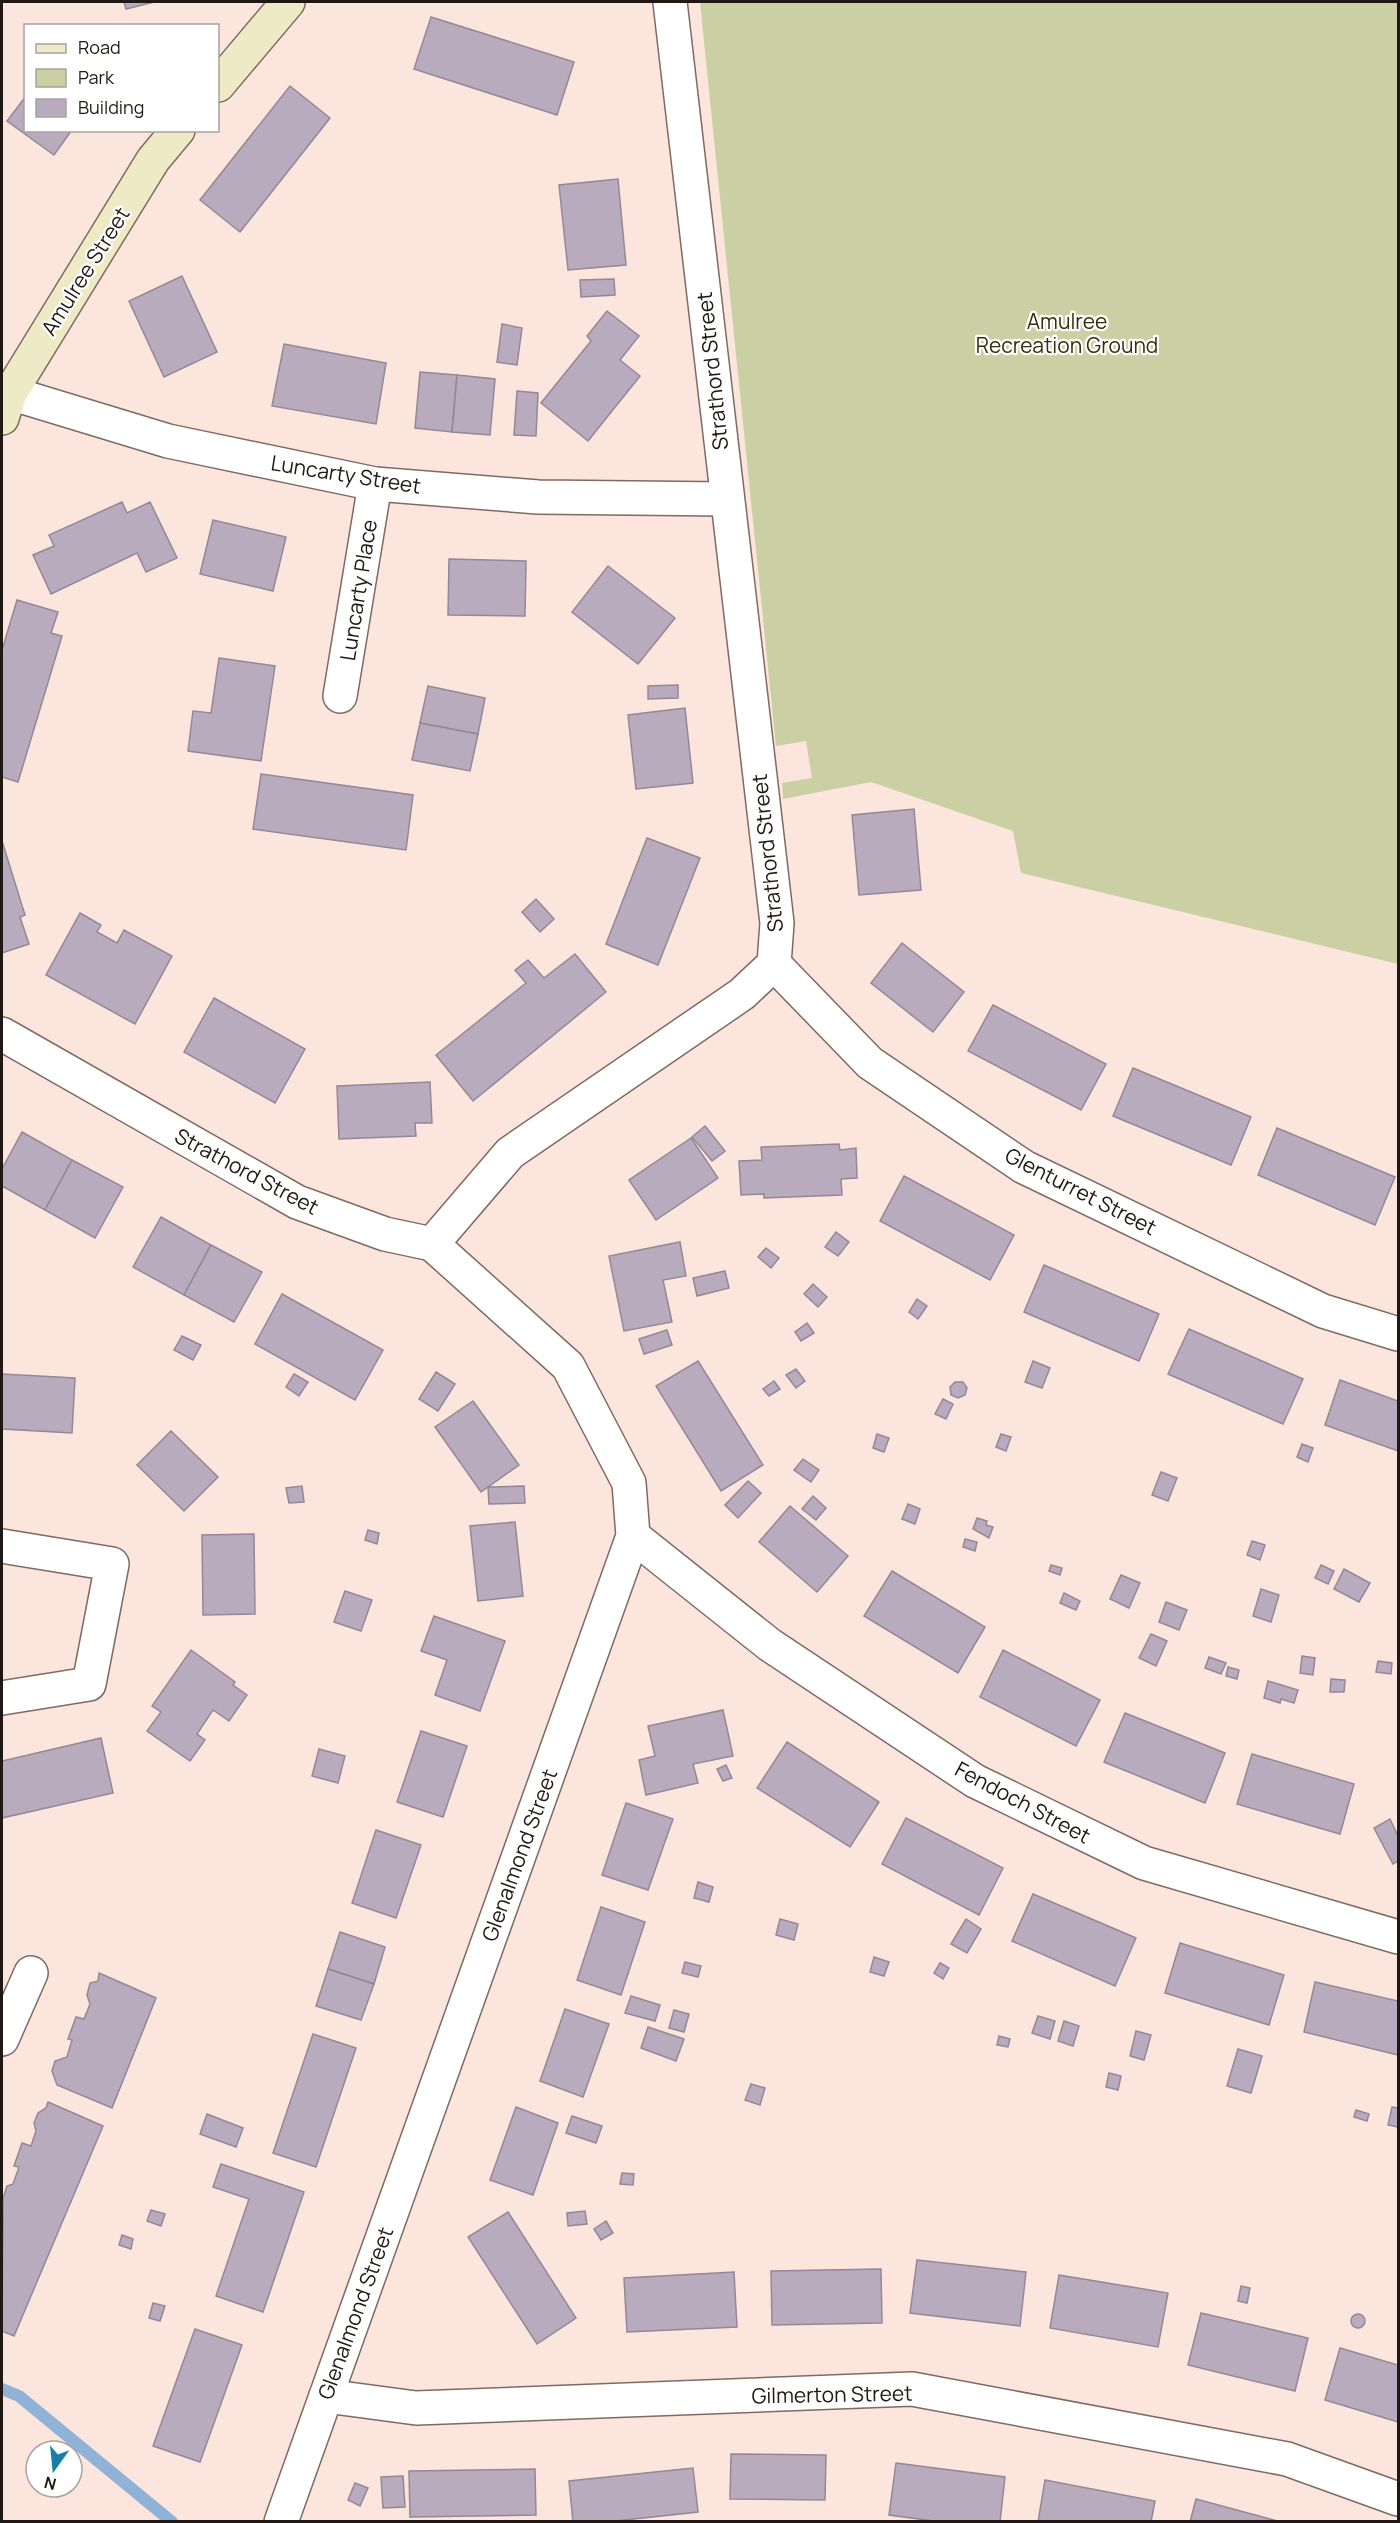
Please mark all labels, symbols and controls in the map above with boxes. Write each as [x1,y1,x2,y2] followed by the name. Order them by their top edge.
[24,24,219,132] legend
[78,35,121,59] text: Road
[78,65,115,89] text: Park
[78,95,144,119] text: Building
[34,202,136,340] street label: Amulree Street
[690,290,734,452] street label: Strathord Street
[976,307,1158,359] park label: Amulree Recreation Ground
[269,448,423,500] street label: Luncarty Street
[333,517,383,663] street label: Luncarty Place
[745,772,789,934] street label: Strathord Street
[170,1121,324,1221] street label: Strathord Street
[1000,1141,1162,1241] street label: Glenturret Street
[950,1755,1096,1849] street label: Fendoch Street
[475,1765,563,1945] street label: Glenalmond Street
[311,2223,399,2403] street label: Glenalmond Street
[751,2379,913,2409] street label: Gilmerton Street
[24,2439,84,2499] north arrow
[42,2471,59,2496] text: N

